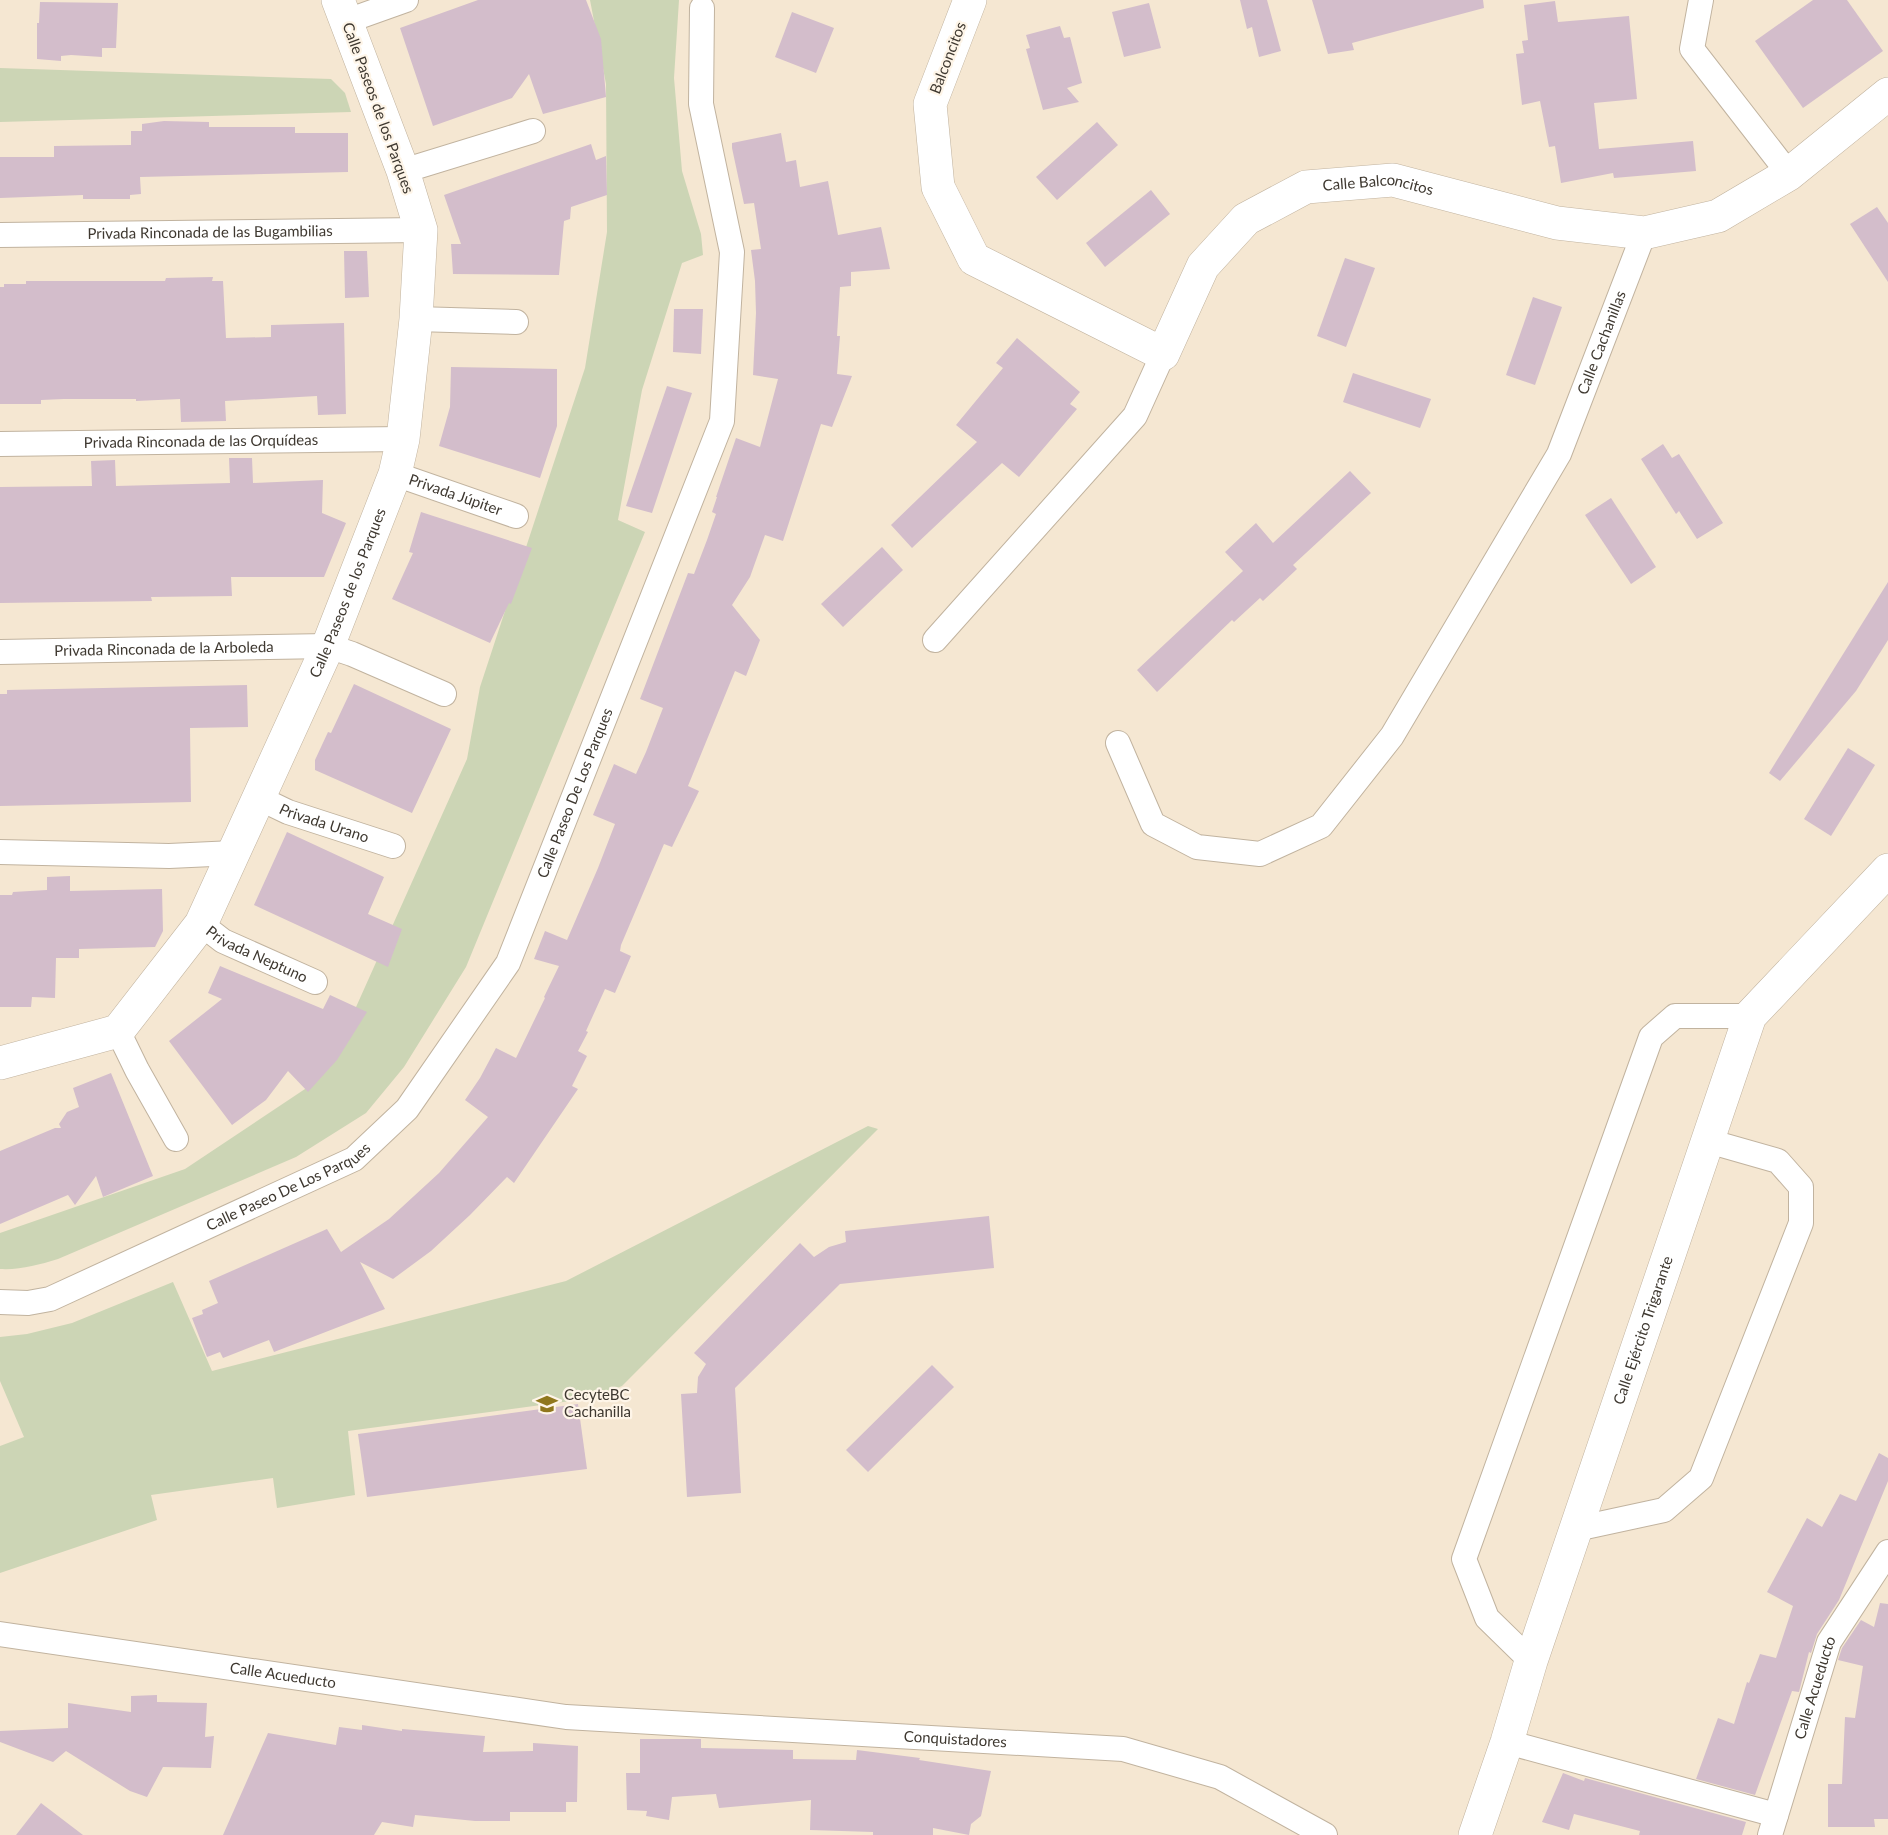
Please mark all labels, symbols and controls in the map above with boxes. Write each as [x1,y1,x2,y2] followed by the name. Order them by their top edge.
[925,19,969,96] street label: Balconcitos
[340,20,418,196] street label: Calle Paseos de los Parques
[1322,170,1436,198] street label: Calle Balconcitos
[87,221,333,242] street label: Privada Rinconada de las Bugambilias
[1573,288,1629,397] street label: Calle Cachanillas
[84,430,318,451] street label: Privada Rinconada de las Orquídeas
[407,470,505,519] street label: Privada Júpiter
[305,505,389,680] street label: Calle Paseos de los Parques
[54,637,274,659] street label: Privada Rinconada de la Arboleda
[532,705,616,880] street label: Calle Paseo De Los Parques
[277,799,371,846] street label: Privada Urano
[203,921,311,986] street label: Privada Neptuno
[203,1138,374,1234] street label: Calle Paseo De Los Parques
[1609,1253,1676,1407] street label: Calle Ejército Trigarante
[564,1385,631,1420] place label: CecyteBC Cachanilla
[535,1392,559,1416] school or university icon: CecyteBC Cachanilla
[1790,1632,1839,1741] street label: Calle Acueducto
[229,1658,337,1691] street label: Calle Acueducto
[903,1726,1007,1750] street label: Conquistadores

